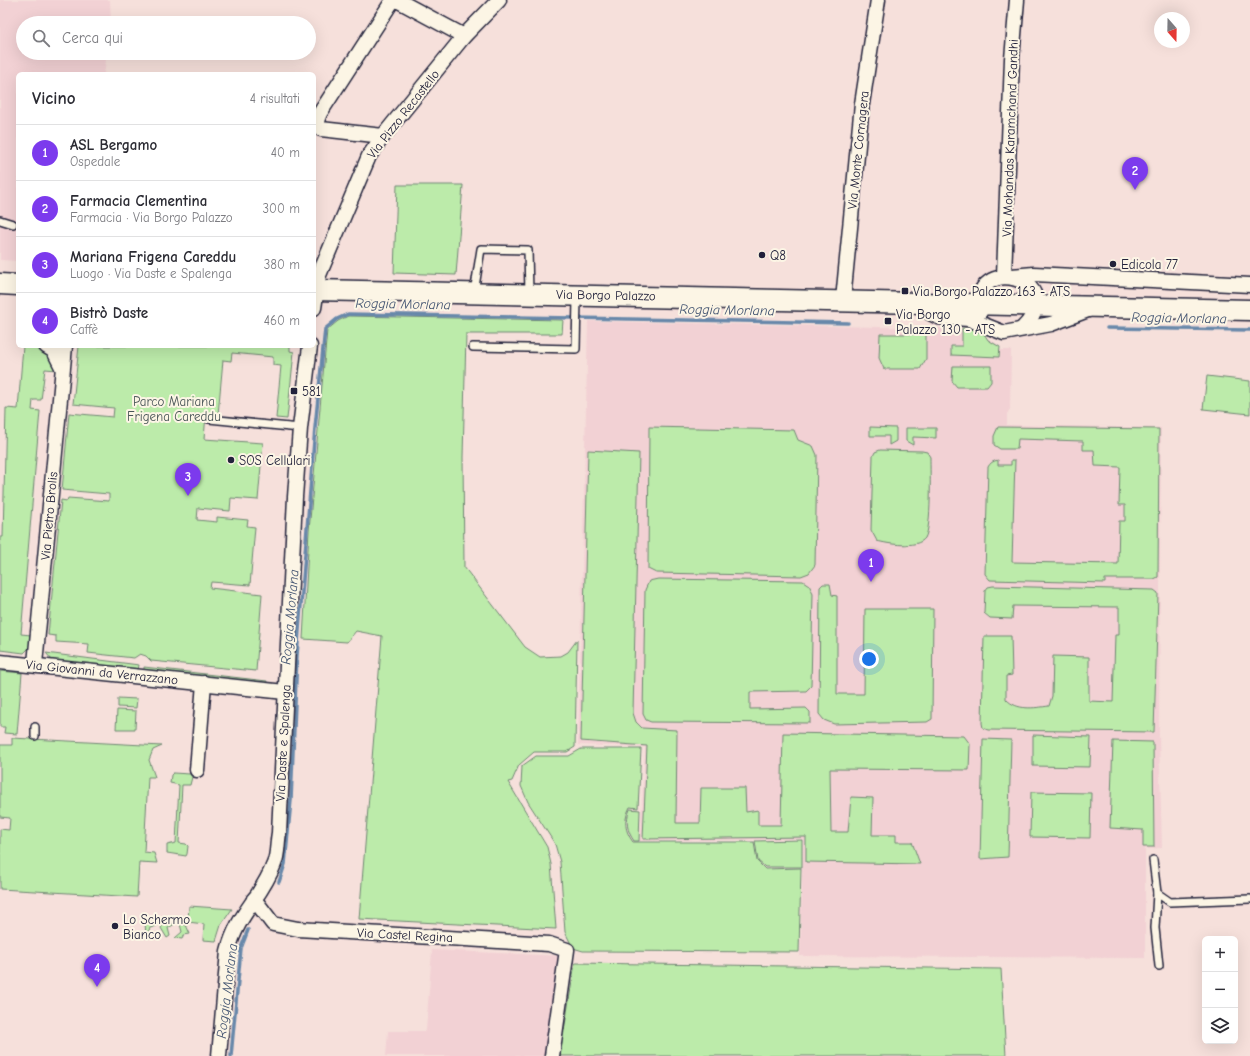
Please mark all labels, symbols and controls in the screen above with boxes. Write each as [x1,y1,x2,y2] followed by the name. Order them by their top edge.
[1154,12,1190,48] north arrow
[16,16,316,60] search box
[30,27,52,49] icon: search
[62,29,123,47] text: Cerca qui
[999,39,1021,237] street label: Via Mohandas Karamchand Gandhi
[364,67,442,161] street label: Via Pizzo Recastello
[32,89,75,108] text: Vicino
[844,90,872,210] street label: Via Monte Cornagera
[250,91,300,106] text: 4 risultati
[70,136,157,154] text: ASL Bergamo
[42,145,48,160] text: 1
[271,145,300,160] text: 40 m
[70,154,120,169] text: Ospedale
[1122,157,1148,190] pin: 2
[70,192,207,210] text: Farmacia Clementina
[42,201,48,216] text: 2
[262,201,300,216] text: 300 m
[70,210,233,225] text: Farmacia · Via Borgo Palazzo
[70,248,236,266] text: Mariana Frigena Careddu
[770,248,786,263] place label: Q8
[757,250,767,260] marker: Q8
[42,257,48,272] text: 3
[264,257,300,272] text: 380 m
[1121,257,1178,272] place label: Edicola 77
[1108,259,1118,269] marker: Edicola 77
[70,266,232,281] text: Luogo · Via Daste e Spalenga
[913,284,1070,299] place label: Via Borgo Palazzo 163 - ATS
[900,286,910,296] marker: Via Borgo Palazzo 163 - ATS
[556,287,656,303] street label: Via Borgo Palazzo
[355,295,451,313] water label: Roggia Morlana
[679,301,775,319] water label: Roggia Morlana
[70,304,148,322] text: Bistrò Daste
[896,307,995,337] place label: Via Borgo Palazzo 130 - ATS
[1131,309,1227,327] water label: Roggia Morlana
[42,313,48,328] text: 4
[264,313,300,328] text: 460 m
[883,316,893,326] marker: Via Borgo Palazzo 130 - ATS
[70,322,98,337] text: Caffè
[302,384,321,399] place label: 581
[289,386,299,396] marker: 581
[127,394,221,424] park label: Parco Mariana Frigena Careddu
[239,453,311,468] place label: SOS Cellulari
[226,455,236,465] marker: SOS Cellulari
[175,463,201,496] pin: 3
[38,471,60,561] street label: Via Pietro Brolis
[858,549,884,582] pin: 1
[277,569,303,665] water label: Roggia Morlana
[859,649,879,669] your location
[25,657,179,687] street label: Via Giovanni da Verrazzano
[272,684,294,802] street label: Via Daste e Spalenga
[123,912,190,942] place label: Lo Schermo Bianco
[110,921,120,931] marker: Lo Schermo Bianco
[357,925,453,945] street label: Via Castel Regina
[1202,936,1238,1044] map controls
[1202,936,1238,972] button: +
[213,943,241,1039] water label: Roggia Morlana
[84,954,110,987] pin: 4
[1202,972,1238,1008] button: −
[1202,1008,1238,1044] button: layers

